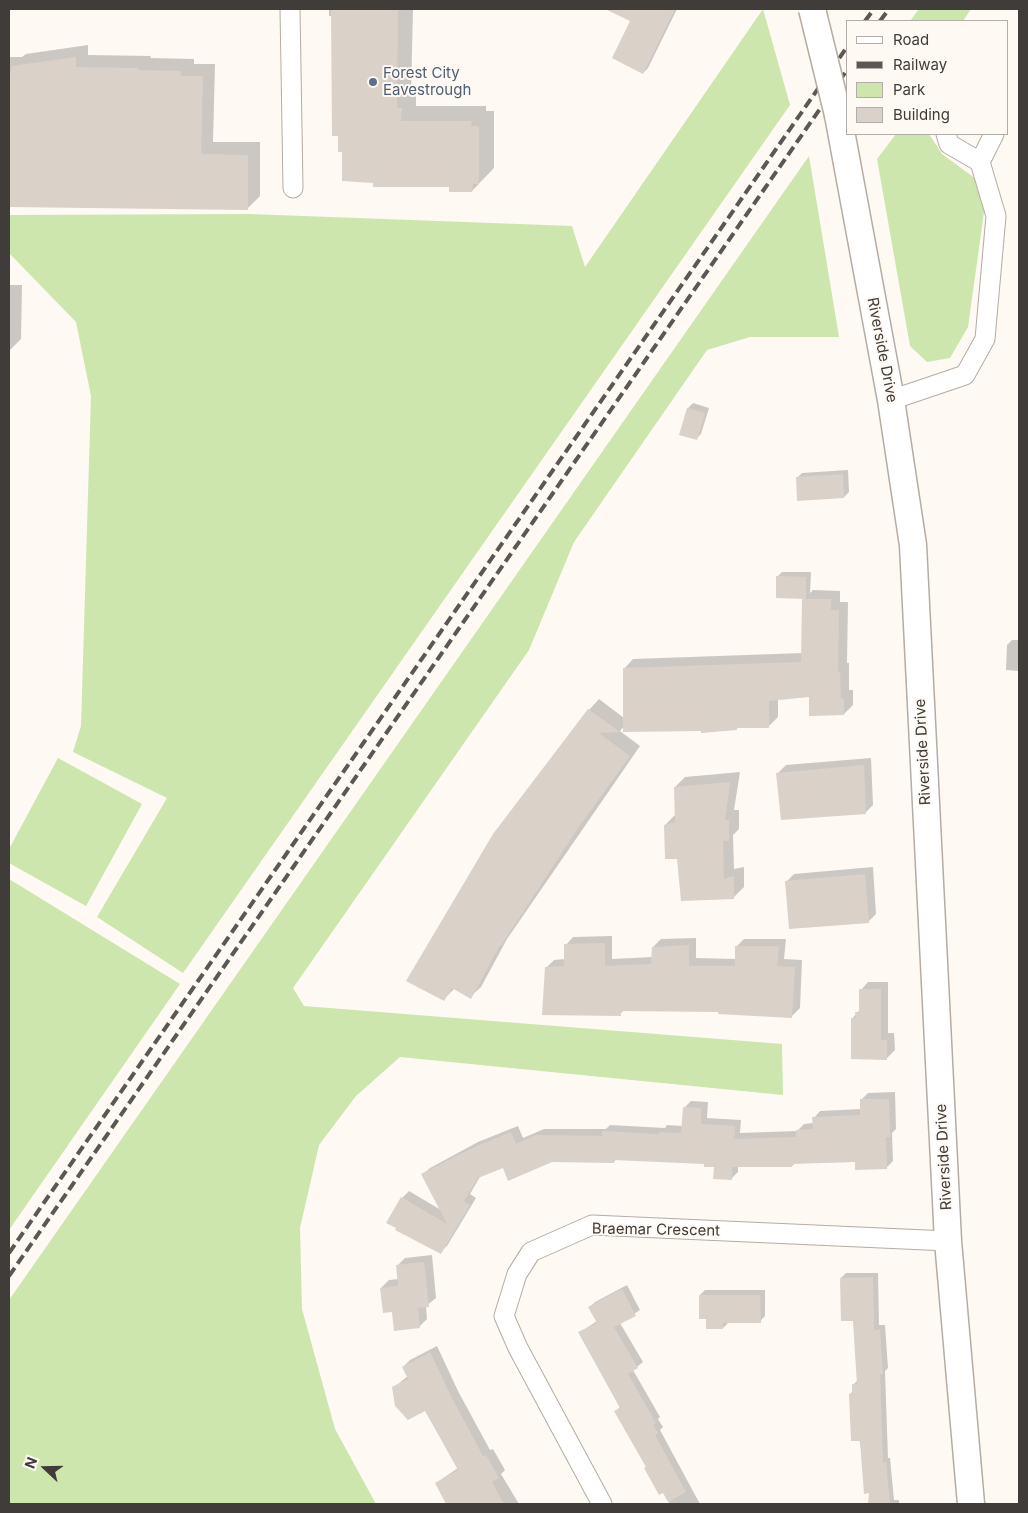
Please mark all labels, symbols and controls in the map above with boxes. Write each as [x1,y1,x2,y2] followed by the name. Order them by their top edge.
[846,20,1008,135] legend
[893,30,929,49] text: Road
[893,55,947,74] text: Railway
[383,64,471,99] place label: Forest City Eavestrough
[367,76,379,88] marker: Forest City Eavestrough
[893,80,925,99] text: Park
[893,105,950,124] text: Building
[863,296,901,404] street label: Riverside Drive
[911,698,935,806] street label: Riverside Drive
[932,1103,956,1211] street label: Riverside Drive
[592,1220,720,1240] street label: Braemar Crescent
[20,1443,70,1493] north arrow
[21,1454,40,1470] text: N

